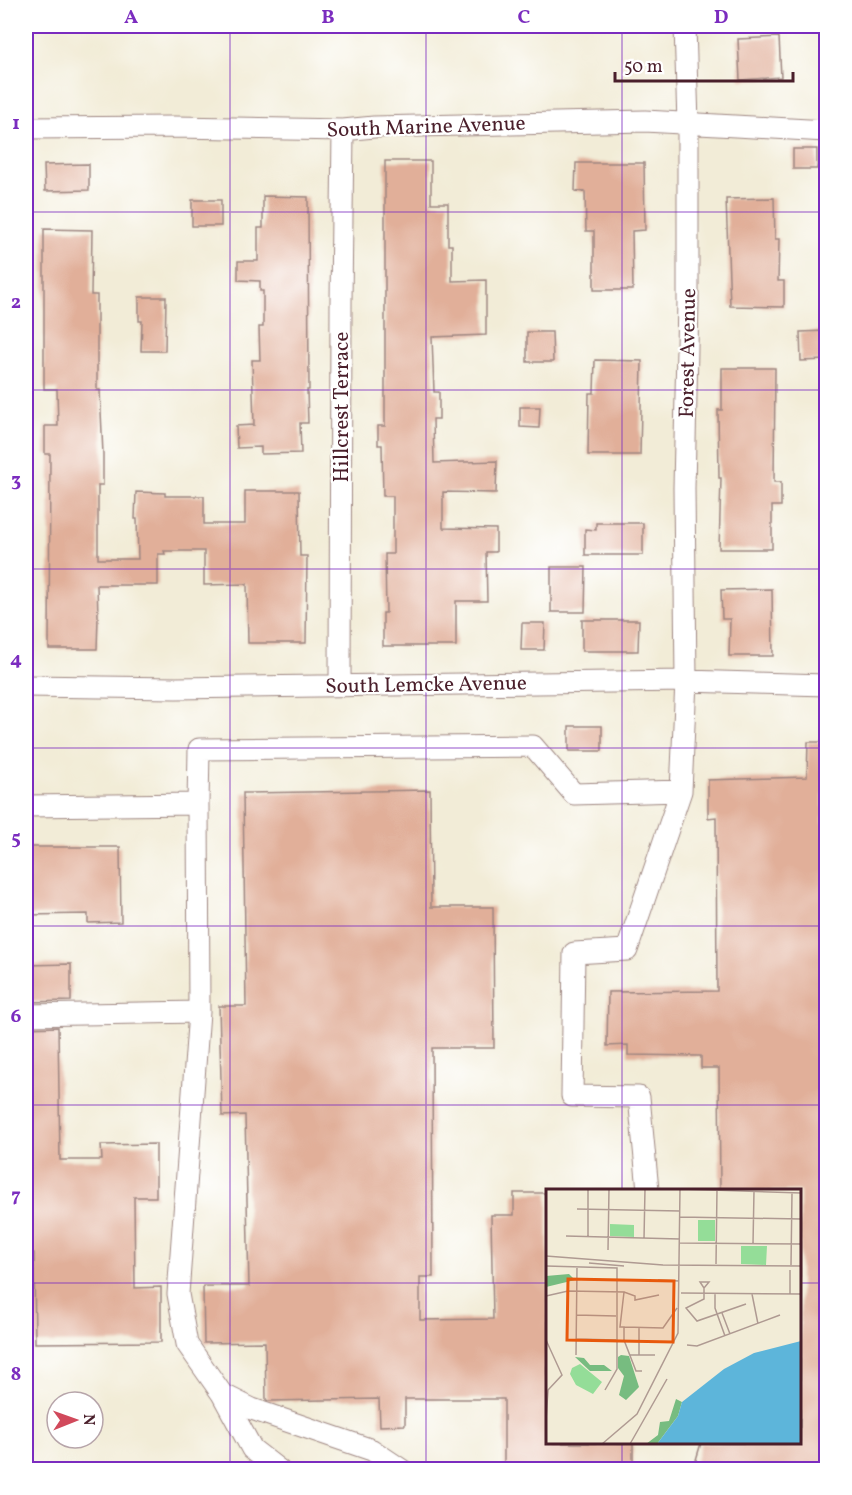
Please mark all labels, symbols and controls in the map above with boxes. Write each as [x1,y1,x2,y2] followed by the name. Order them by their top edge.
[124,4,138,32] text: A
[321,4,335,32] text: B
[518,4,531,32] text: C
[714,4,728,32] text: D
[615,45,794,83] scale bar
[624,55,663,80] text: 50 m
[12,110,20,138] text: 1
[326,110,526,145] street label: South Marine Avenue
[673,288,704,418] street label: Forest Avenue
[11,289,21,317] text: 2
[328,331,357,482] street label: Hillcrest Terrace
[11,467,21,495] text: 3
[10,646,22,674] text: 4
[325,669,527,702] street label: South Lemcke Avenue
[11,825,21,853] text: 5
[11,1003,22,1031] text: 6
[11,1182,21,1210] text: 7
[546,1189,801,1444] inset map
[11,1361,21,1389] text: 8
[45,1390,105,1450] north arrow
[77,1414,99,1426] text: N

